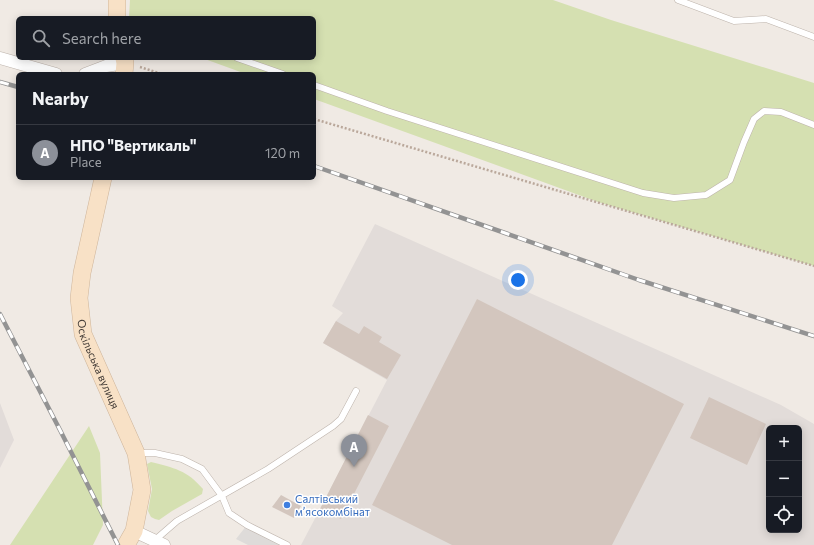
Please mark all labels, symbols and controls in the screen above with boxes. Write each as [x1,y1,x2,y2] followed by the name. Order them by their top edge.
[16,16,316,60] search box
[30,27,52,49] icon: search
[62,29,141,47] text: Search here
[32,88,89,109] text: Nearby
[70,136,197,154] text: НПО "Вертикаль"
[40,145,50,161] text: A
[265,145,300,161] text: 120 m
[70,154,102,170] text: Place
[508,270,528,290] your location
[75,319,122,411] street label: Оскільська вулиця
[766,425,802,533] map controls
[766,425,802,461] button: +
[341,434,367,467] pin: A
[766,461,802,497] button: −
[295,492,370,518] place label: Салтівський мʼясокомбінат
[766,497,802,533] button: locate
[282,500,292,510] marker: Салтівський мʼясокомбінат

